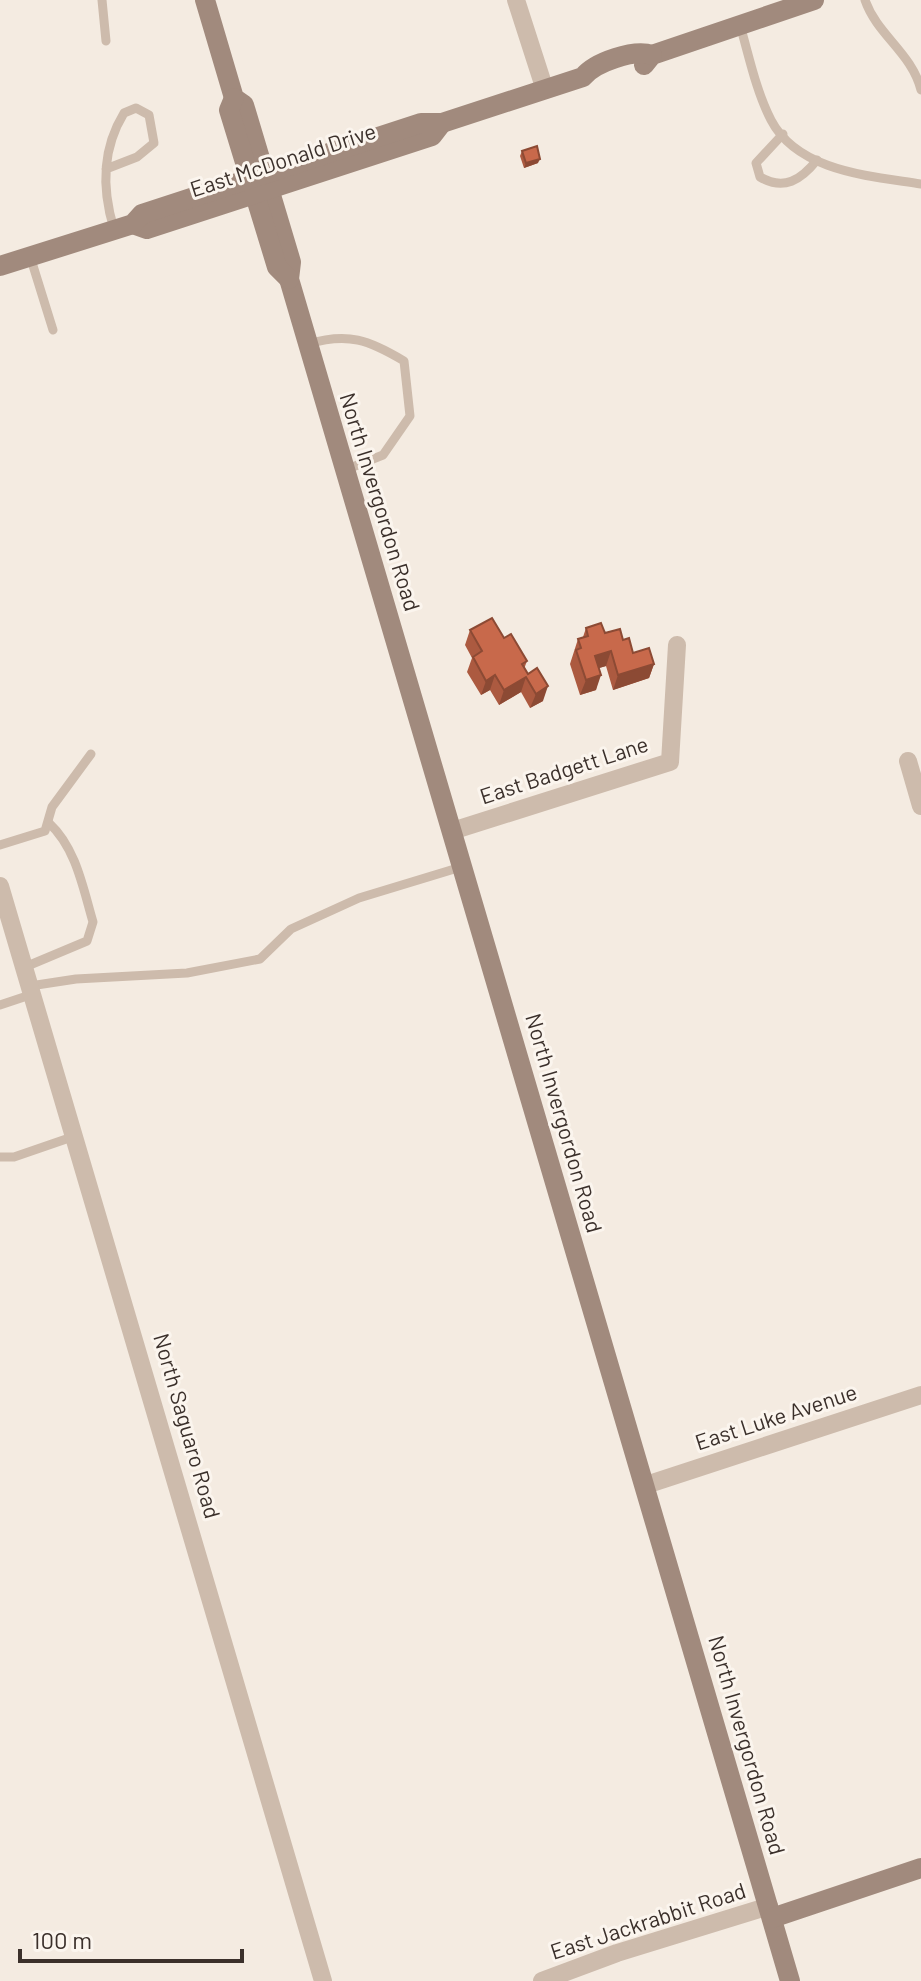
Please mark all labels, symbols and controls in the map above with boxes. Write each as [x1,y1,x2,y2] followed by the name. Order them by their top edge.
[186,117,379,201] street label: East McDonald Drive
[335,389,427,614] street label: North Invergordon Road
[476,730,651,809] street label: East Badgett Lane
[521,1010,609,1235] street label: North Invergordon Road
[149,1330,227,1521] street label: North Saguaro Road
[692,1378,860,1454] street label: East Luke Avenue
[704,1632,792,1857] street label: North Invergordon Road
[547,1876,749,1964] street label: East Jackrabbit Road
[20,1913,242,1963] scale bar
[32,1925,92,1954] text: 100 m

